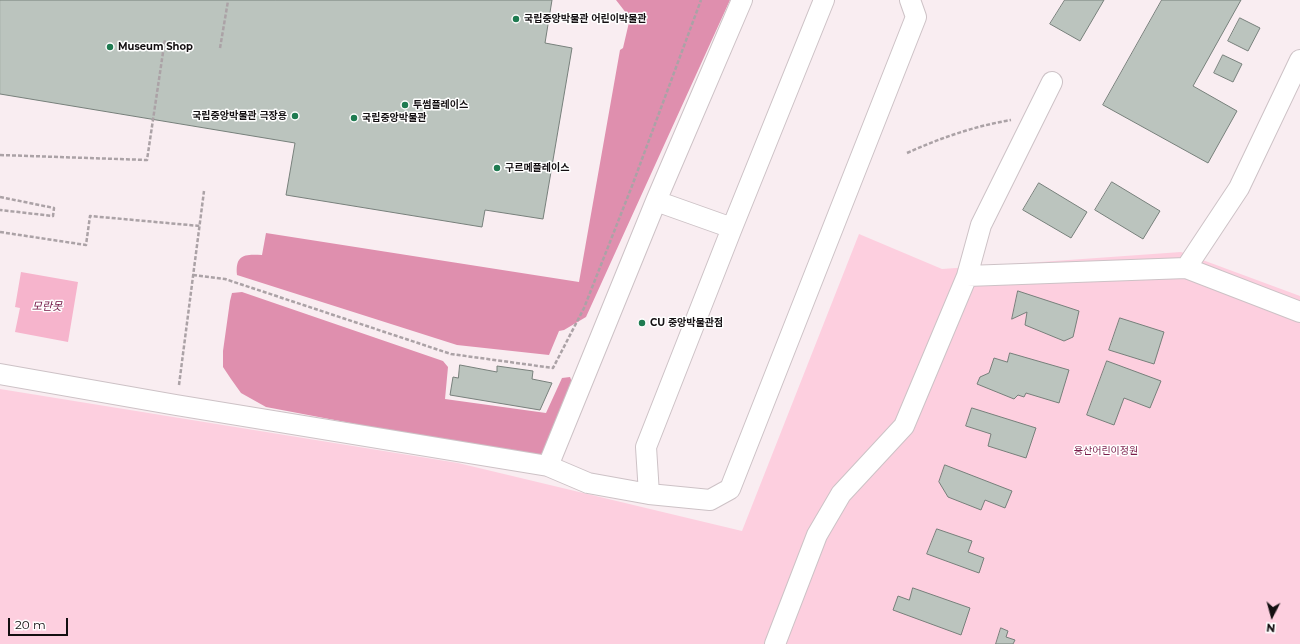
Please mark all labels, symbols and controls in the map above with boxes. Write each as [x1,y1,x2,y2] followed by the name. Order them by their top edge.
[524,13,646,25] place label: 국립중앙박물관 어린이박물관
[511,14,521,24] marker: 국립중앙박물관 어린이박물관
[118,41,193,53] place label: Museum Shop
[105,42,115,52] marker: Museum Shop
[413,99,468,111] place label: 투썸플레이스
[400,100,410,110] marker: 투썸플레이스
[192,110,287,122] place label: 국립중앙박물관 극장용
[290,111,300,121] marker: 국립중앙박물관 극장용
[362,112,426,124] place label: 국립중앙박물관
[349,113,359,123] marker: 국립중앙박물관
[505,162,569,174] place label: 구르메플레이스
[492,163,502,173] marker: 구르메플레이스
[32,300,62,314] water label: 모란못
[650,317,723,329] place label: CU 중앙박물관점
[637,318,647,328] marker: CU 중앙박물관점
[1074,445,1138,457] park label: 용산어린이정원
[1252,596,1292,636] north arrow
[10,610,70,636] scale bar
[15,617,46,632] text: 20 m
[1266,621,1276,635] text: N

